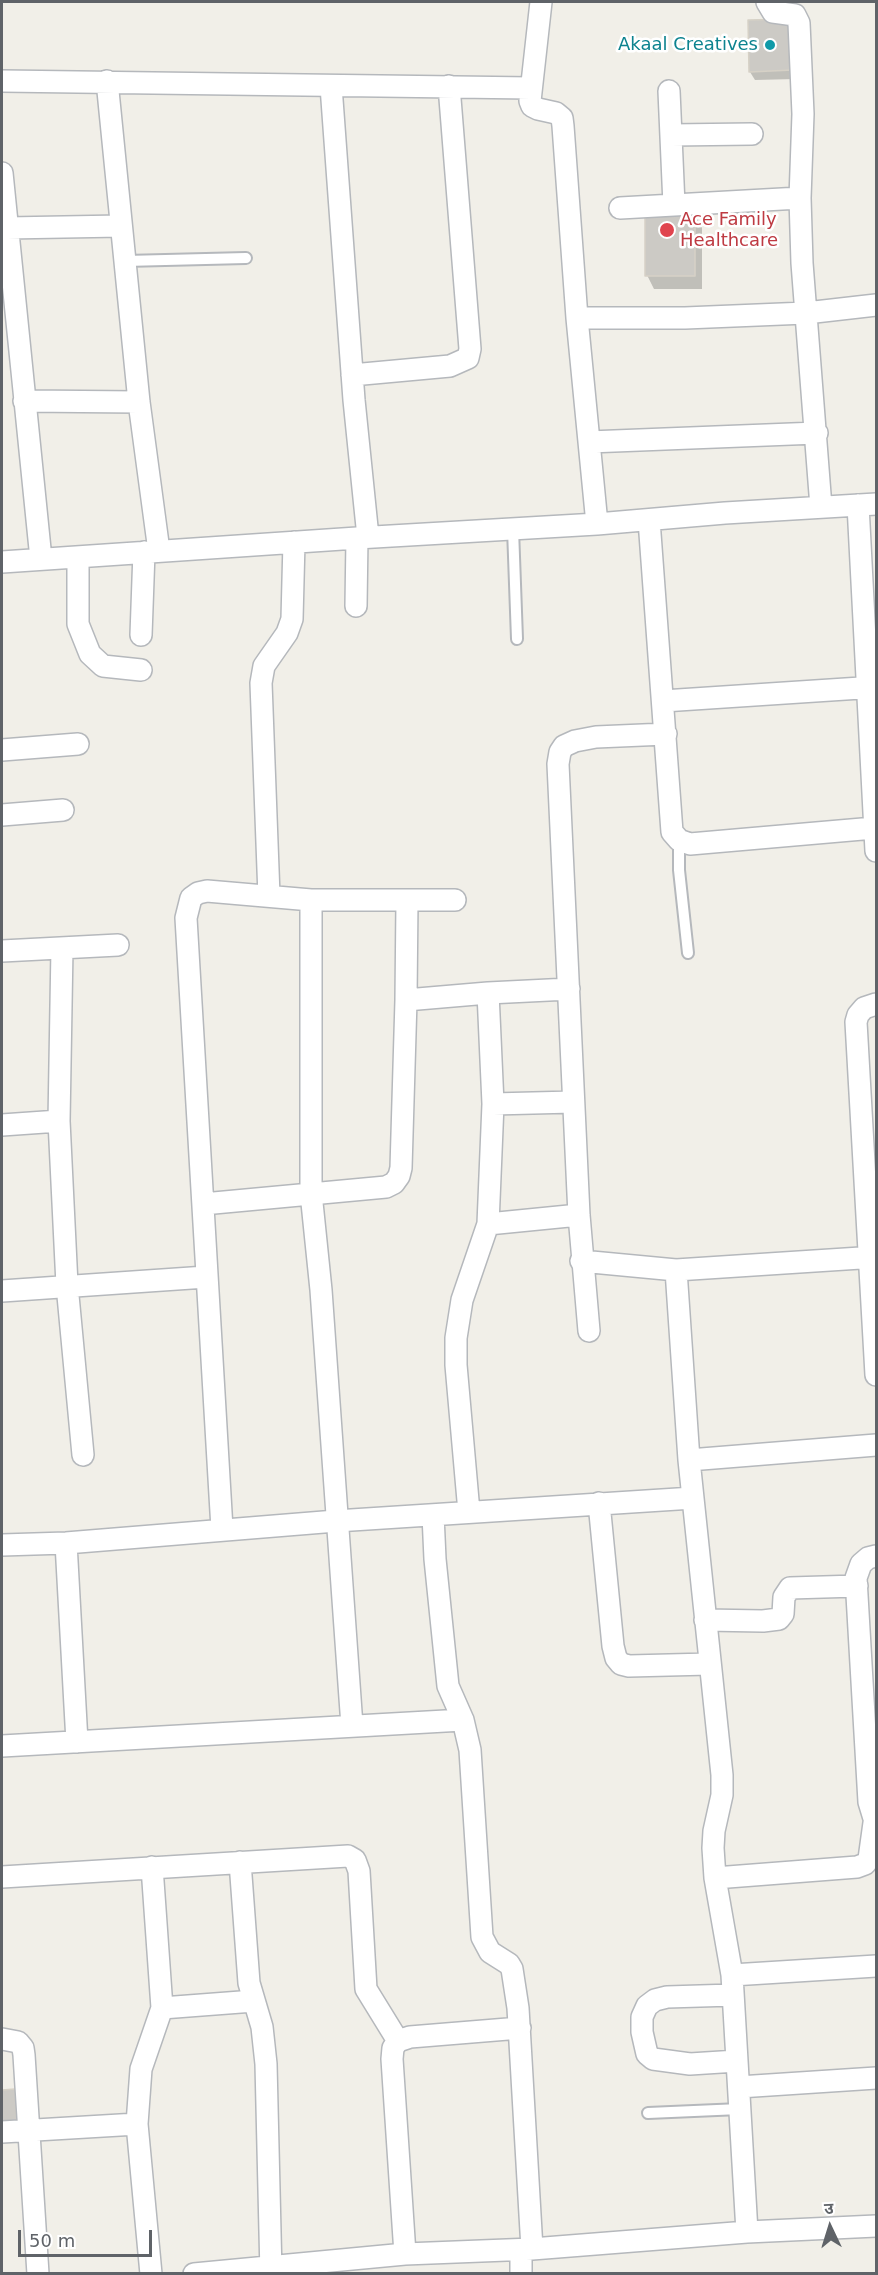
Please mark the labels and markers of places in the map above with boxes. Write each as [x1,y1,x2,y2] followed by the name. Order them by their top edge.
[618,34,758,56] place label: Akaal Creatives
[763,38,777,52] marker: Akaal Creatives
[680,209,778,252] place label: Ace Family Healthcare
[658,221,676,239] marker: Ace Family Healthcare

